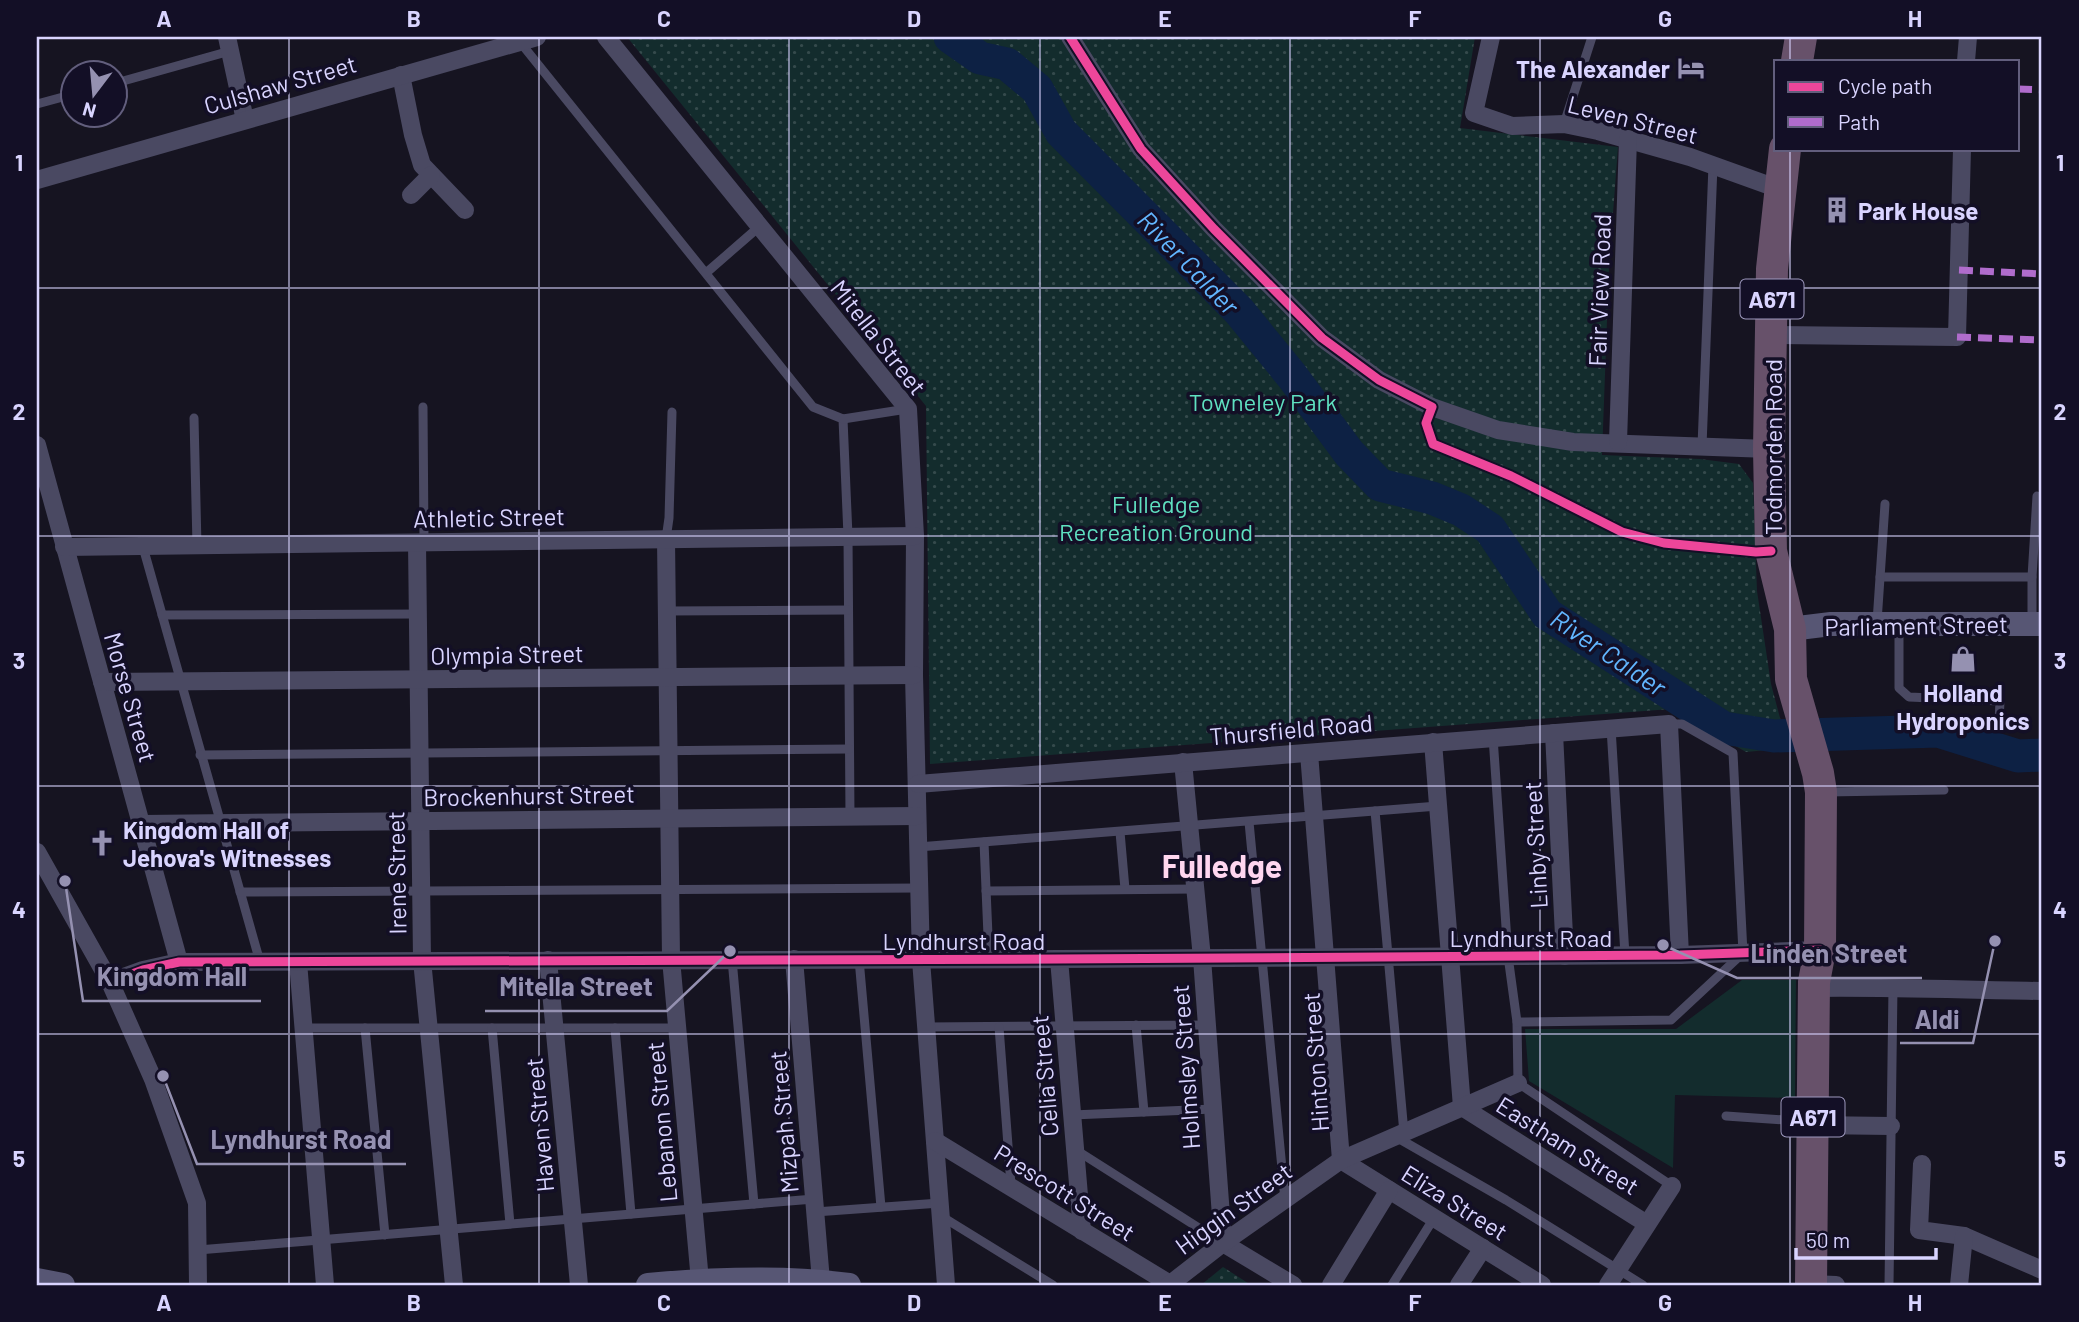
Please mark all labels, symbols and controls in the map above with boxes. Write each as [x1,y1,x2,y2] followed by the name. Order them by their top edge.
[156,4,172,32] text: A
[407,4,421,32] text: B
[657,4,671,32] text: C
[907,4,921,32] text: D
[1158,4,1172,32] text: E
[1409,4,1422,32] text: F
[1658,4,1672,32] text: G
[1908,4,1922,32] text: H
[200,48,360,120] street label: Culshaw Street
[1676,53,1706,83] hotel icon: The Alexander
[1516,54,1670,83] place label: The Alexander
[60,60,130,130] north arrow
[1774,60,2020,150] legend
[1838,73,1932,98] text: Cycle path
[1565,89,1701,149] street label: Leven Street
[80,98,98,124] text: N
[1838,109,1880,134] text: Path
[15,148,23,176] text: 1
[2056,148,2064,176] text: 1
[1822,195,1852,225] building icon: Park House
[1858,196,1978,225] place label: Park House
[1132,204,1247,321] water label: River Calder
[1582,213,1616,367] street label: Fair View Road
[825,274,933,400] street label: Mitella Street
[1740,280,1803,318] road number: A671
[1758,359,1787,535] street label: Todmorden Road
[1189,387,1337,416] park label: Towneley Park
[13,397,25,425] text: 2
[2054,397,2066,425] text: 2
[1059,489,1253,546] park label: Fulledge Recreation Ground
[413,501,565,533] street label: Athletic Street
[1546,602,1673,702] water label: River Calder
[1824,609,2008,641] street label: Parliament Street
[99,629,163,765] street label: Morse Street
[430,638,584,670] street label: Olympia Street
[1948,644,1978,674] shop icon: Holland Hydroponics
[13,646,25,674] text: 3
[2054,646,2066,674] text: 3
[1896,678,2030,735] place label: Holland Hydroponics
[1208,707,1374,751] street label: Thursfield Road
[423,779,635,811] street label: Brockenhurst Street
[1517,781,1553,909] street label: Linby Street
[380,811,412,935] street label: Irene Street
[123,815,331,872] place label: Kingdom Hall of Jehova's Witnesses
[87,828,117,858] church icon: Kingdom Hall of Jehova's Witnesses
[1162,846,1282,884] district label: Fulledge
[12,895,26,923] text: 4
[2053,895,2067,923] text: 4
[1450,923,1612,952] street label: Lyndhurst Road
[883,926,1045,955] street label: Lyndhurst Road
[1737,931,1922,978] callout: Linden Street
[1751,937,1908,968] text: Linden Street
[83,954,261,1001] callout: Kingdom Hall
[97,960,247,991] text: Kingdom Hall
[485,964,667,1011] callout: Mitella Street
[499,970,653,1001] text: Mitella Street
[1165,984,1205,1150] street label: Holmsley Street
[1296,991,1334,1133] street label: Hinton Street
[1900,996,1973,1043] callout: Aldi
[1914,1003,1960,1034] text: Aldi
[1024,1014,1064,1138] street label: Celia Street
[640,1041,682,1203] street label: Lebanon Street
[762,1050,804,1194] street label: Mizpah Street
[519,1057,559,1193] street label: Haven Street
[1491,1090,1645,1200] street label: Eastham Street
[1782,1098,1844,1136] road number: A671
[197,1117,406,1164] callout: Lyndhurst Road
[210,1123,392,1154] text: Lyndhurst Road
[989,1137,1141,1247] street label: Prescott Street
[13,1144,25,1172] text: 5
[2054,1144,2066,1172] text: 5
[1169,1156,1297,1260] street label: Higgin Street
[1397,1158,1513,1246] street label: Eliza Street
[1796,1217,1936,1261] scale bar
[1806,1227,1850,1252] text: 50 m
[156,1288,172,1316] text: A
[407,1288,421,1316] text: B
[657,1288,671,1316] text: C
[907,1288,921,1316] text: D
[1158,1288,1172,1316] text: E
[1409,1288,1422,1316] text: F
[1658,1288,1672,1316] text: G
[1908,1288,1922,1316] text: H

